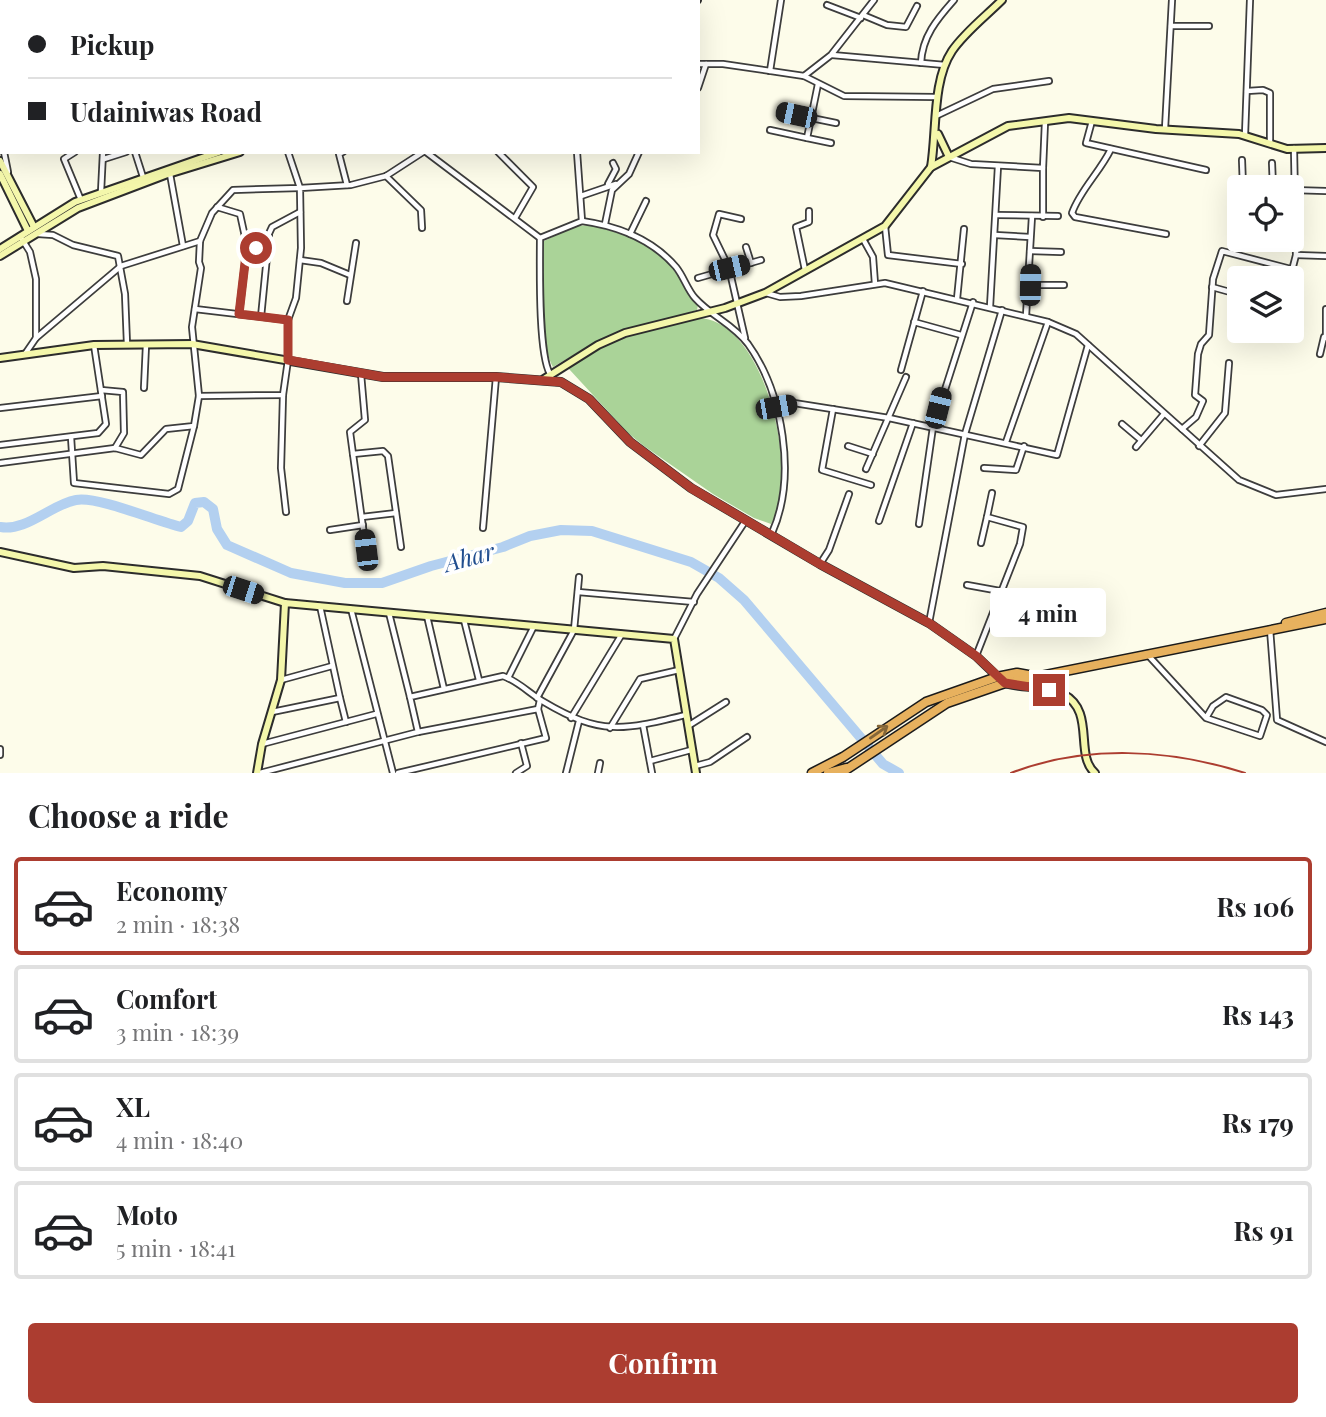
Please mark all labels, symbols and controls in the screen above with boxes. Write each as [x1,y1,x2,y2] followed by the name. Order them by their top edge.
[70,27,154,62] text: Pickup
[70,94,262,129] text: Udainiwas Road
[774,100,819,130] car
[1227,175,1304,343] map controls
[1227,175,1304,252] button: locate
[240,232,272,264] route start
[707,253,752,283] car
[1020,264,1041,306] car
[1227,266,1304,343] button: layers
[923,385,954,431] car
[754,393,799,421] car
[354,528,379,572] car
[437,534,498,579] water label: Ahar
[220,574,267,606] car
[991,588,1107,638] callout: 4 min
[1018,597,1078,628] text: 4 min
[1033,674,1065,706] route end
[869,725,888,739] one-way arrow
[28,793,229,836] text: Choose a ride
[116,873,227,908] text: Economy
[32,875,95,938] icon: car
[1217,889,1294,924] text: Rs 106
[116,908,240,939] text: 2 min · 18:38
[116,981,217,1016] text: Comfort
[32,983,95,1046] icon: car
[1222,997,1294,1032] text: Rs 143
[116,1016,239,1047] text: 3 min · 18:39
[116,1089,150,1124] text: XL
[32,1091,95,1154] icon: car
[1222,1105,1294,1140] text: Rs 179
[116,1124,243,1155] text: 4 min · 18:40
[116,1197,178,1232] text: Moto
[32,1199,95,1262] icon: car
[1234,1213,1294,1248] text: Rs 91
[116,1232,236,1263] text: 5 min · 18:41
[28,1323,1298,1403] button: Confirm

